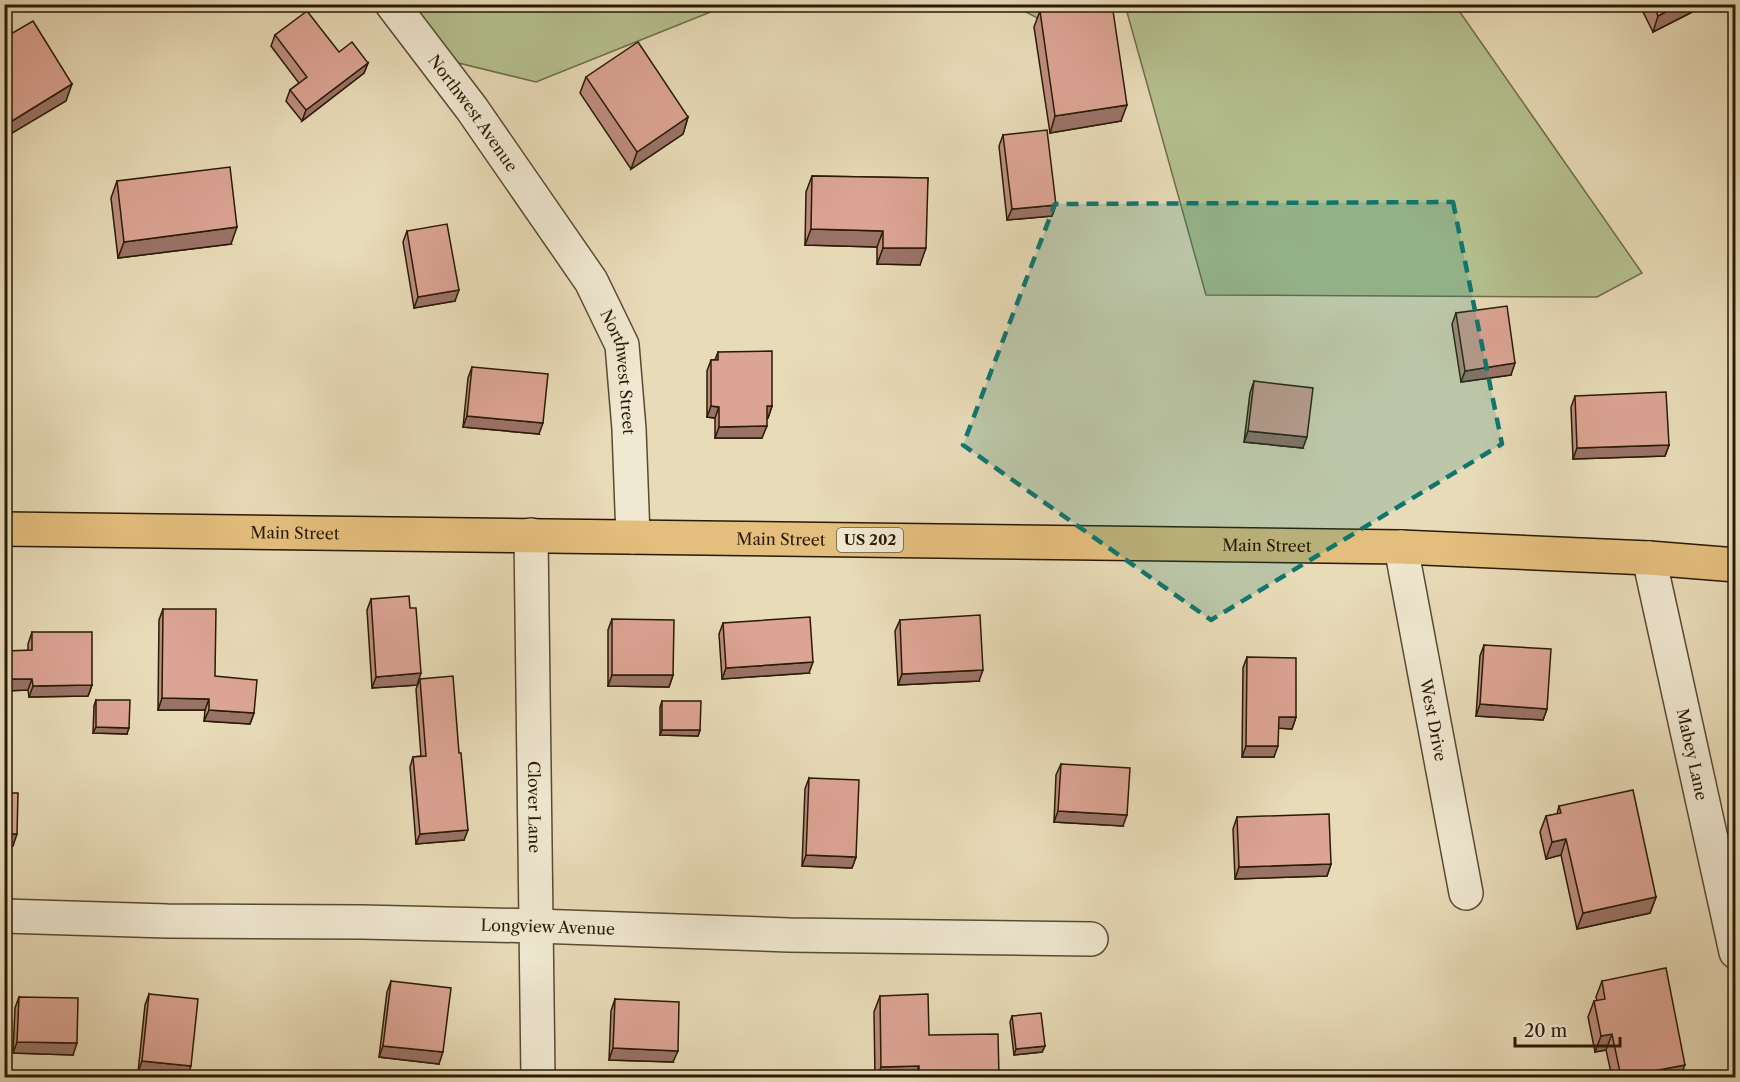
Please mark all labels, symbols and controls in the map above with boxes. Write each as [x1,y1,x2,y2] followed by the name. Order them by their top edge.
[424,51,522,175] street label: Northwest Avenue
[596,306,639,435] street label: Northwest Street
[250,522,340,543] street label: Main Street
[736,528,826,550] street label: Main Street
[837,528,903,552] road number: US 202
[1222,535,1312,556] street label: Main Street
[1416,676,1451,763] street label: West Drive
[1673,707,1712,802] street label: Mabey Lane
[524,761,545,853] street label: Clover Lane
[480,915,615,939] street label: Longview Avenue
[1515,1010,1620,1048] scale bar
[1524,1020,1568,1042] text: 20 m

